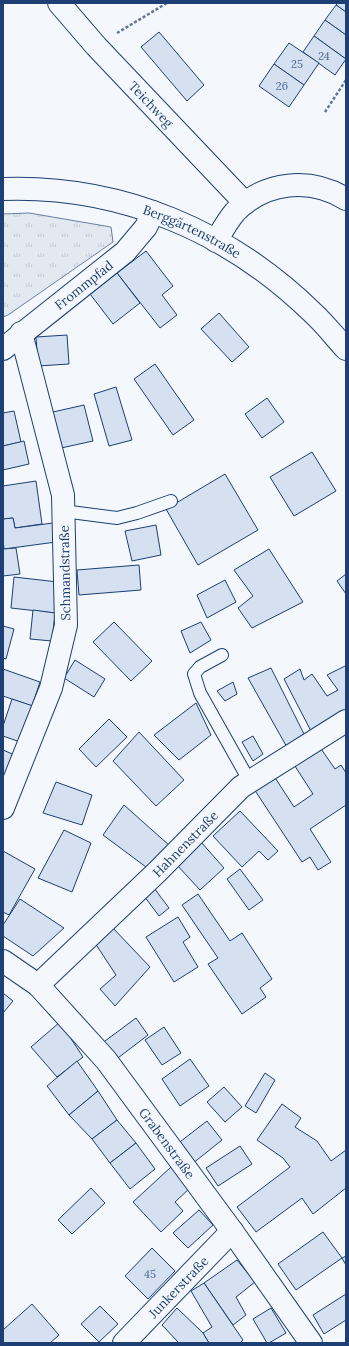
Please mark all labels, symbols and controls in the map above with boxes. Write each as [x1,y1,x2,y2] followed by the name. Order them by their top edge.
[318,49,330,63] house number: 24
[291,57,303,71] house number: 25
[125,77,178,132] street label: Teichweg
[276,79,288,93] house number: 26
[141,201,244,262] street label: Berggärtenstraße
[51,256,116,313] street label: Frommpfad
[56,525,74,621] street label: Schmandstraße
[149,807,222,880] street label: Hahnenstraße
[136,1104,199,1182] street label: Grabenstraße
[144,1252,212,1322] street label: Junkerstraße
[144,1267,156,1281] house number: 45

